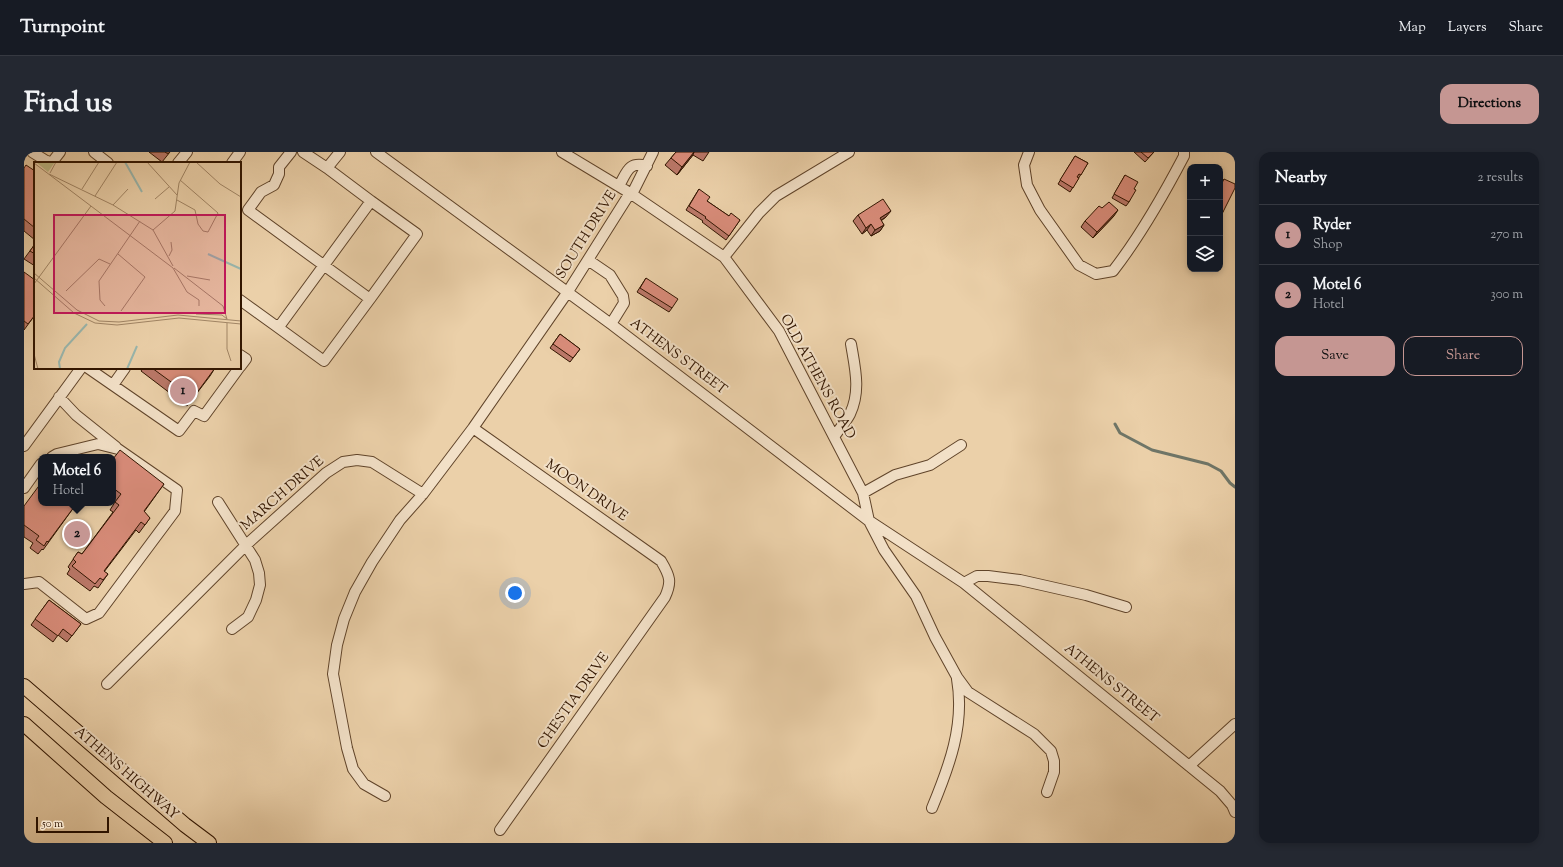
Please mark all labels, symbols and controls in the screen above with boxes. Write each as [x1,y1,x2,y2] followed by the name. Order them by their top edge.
[20,14,105,41] text: Turnpoint
[1399,18,1426,38] text: Map
[1448,18,1486,38] text: Layers
[1508,18,1543,38] text: Share
[24,84,112,124] text: Find us
[1440,84,1539,124] button: Directions
[34,162,241,369] inset map
[1187,164,1223,272] map controls
[1187,164,1223,200] button: +
[1275,166,1327,190] text: Nearby
[1478,169,1523,187] text: 2 results
[552,186,623,283] street label: SOUTH DRIVE
[1187,200,1223,236] button: −
[1313,215,1351,236] text: Ryder
[1286,226,1290,244] text: 1
[1490,226,1523,244] text: 270 m
[1187,236,1223,272] button: layers
[1313,236,1342,254] text: Shop
[1313,275,1362,296] text: Motel 6
[1285,286,1291,304] text: 2
[1491,286,1523,304] text: 300 m
[1313,296,1344,314] text: Hotel
[774,311,860,443] street label: OLD ATHENS ROAD
[625,314,731,400] street label: ATHENS STREET
[1275,336,1395,376] button: Save
[1403,336,1523,376] button: Share
[170,376,196,406] pin: 1
[237,452,329,536] street label: MARCH DRIVE
[38,454,116,506] popup
[541,455,631,527] street label: MOON DRIVE
[53,461,101,482] text: Motel 6
[53,482,84,500] text: Hotel
[64,519,90,549] pin: 2
[505,583,525,603] your location
[1059,639,1163,729] street label: ATHENS STREET
[533,648,615,753] street label: CHESTIA DRIVE
[69,723,183,825] street label: ATHENS HIGHWAY
[36,815,109,834] scale bar
[42,816,63,832] text: 50 m

